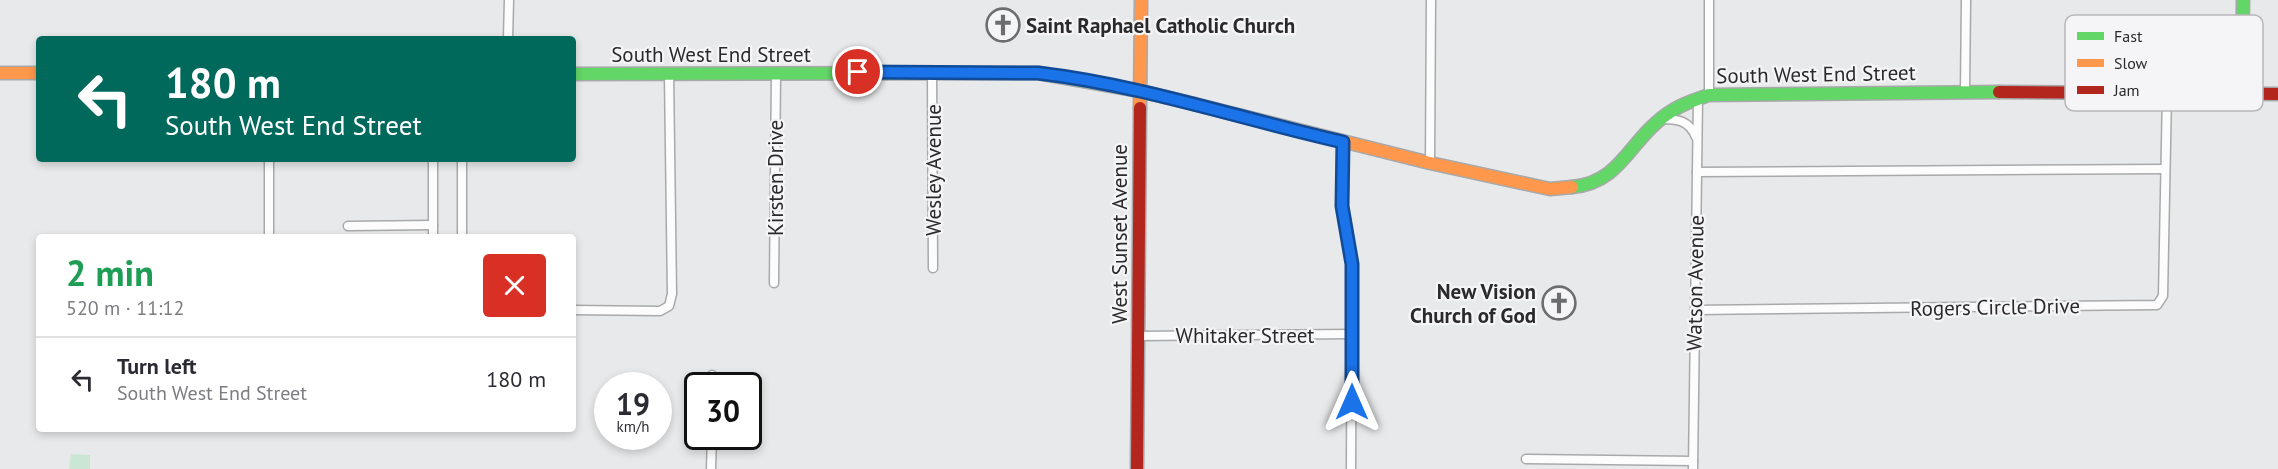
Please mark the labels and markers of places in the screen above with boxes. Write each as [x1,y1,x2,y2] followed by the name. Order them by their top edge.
[985,7,1021,43] church icon: Saint Raphael Catholic Church
[1026,12,1295,39] place label: Saint Raphael Catholic Church
[832,46,883,97] pin
[1410,278,1536,329] place label: New Vision Church of God
[1541,285,1577,321] church icon: New Vision Church of God

